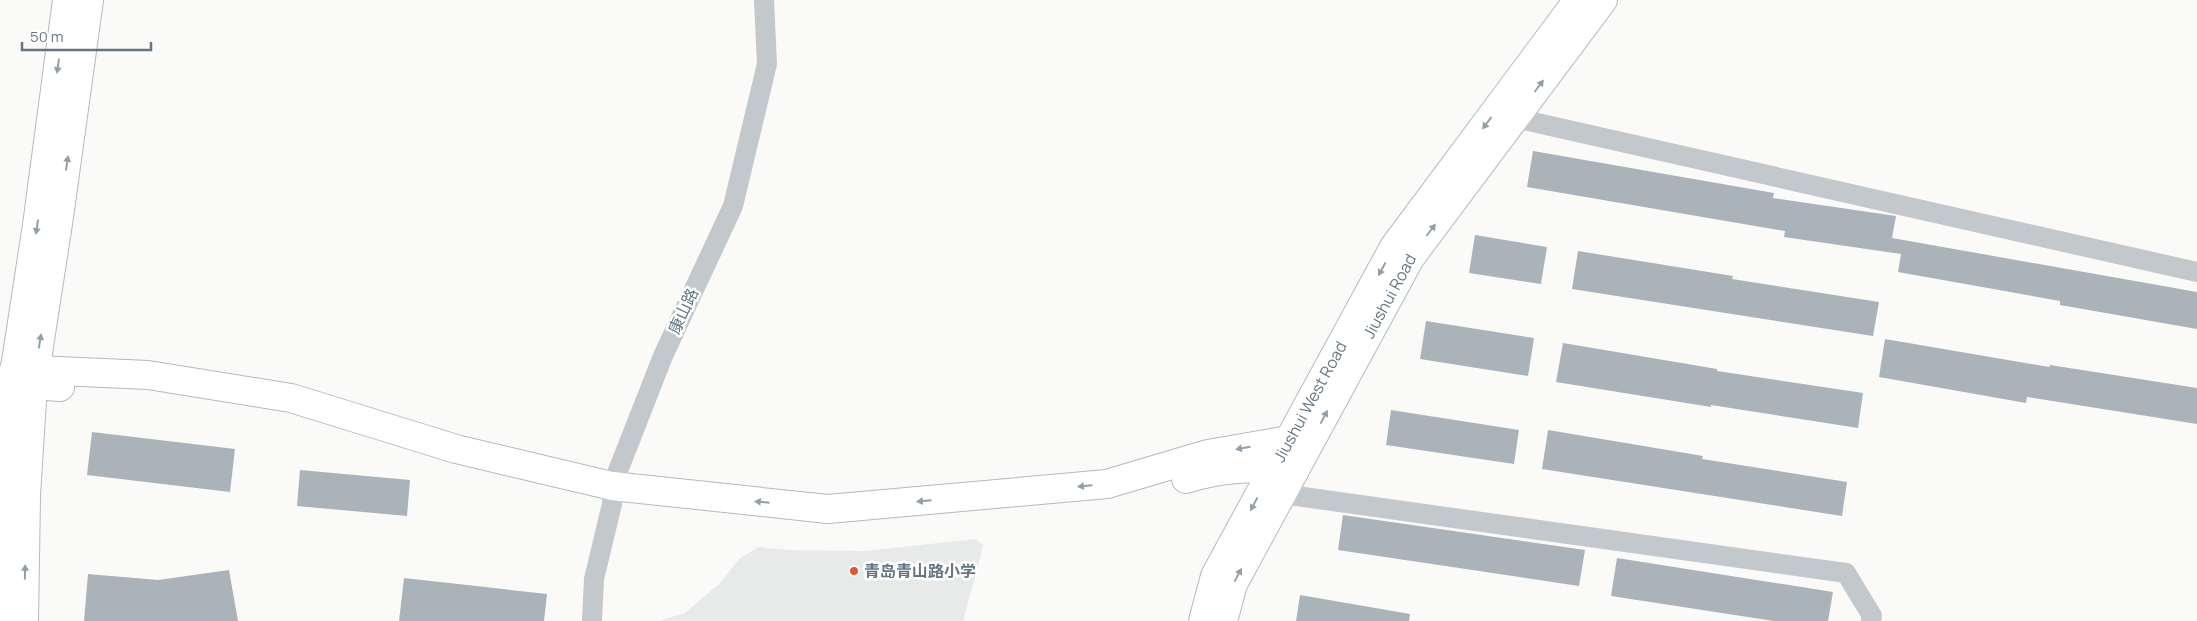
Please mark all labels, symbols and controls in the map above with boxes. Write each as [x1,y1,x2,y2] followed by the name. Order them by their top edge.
[22,20,151,52] scale bar
[30,26,64,47] text: 50 m
[54,58,62,74] one-way arrow
[1533,80,1544,93] one-way arrow
[1481,116,1492,129] one-way arrow
[63,154,71,170] one-way arrow
[32,219,40,235] one-way arrow
[1425,224,1436,237] one-way arrow
[1357,250,1421,342] street label: Jiushui Road
[1377,263,1386,276] one-way arrow
[663,285,703,337] street label: 康山路
[36,332,44,348] one-way arrow
[1268,337,1352,466] street label: Jiushui West Road
[1320,409,1328,424] one-way arrow
[1234,444,1250,452] one-way arrow
[1077,482,1093,490] one-way arrow
[915,497,931,505] one-way arrow
[1250,497,1258,512] one-way arrow
[753,498,769,506] one-way arrow
[864,560,976,582] place label: 青岛青山路小学
[21,564,29,580] one-way arrow
[848,565,860,577] marker: 青岛青山路小学
[1234,567,1242,582] one-way arrow

